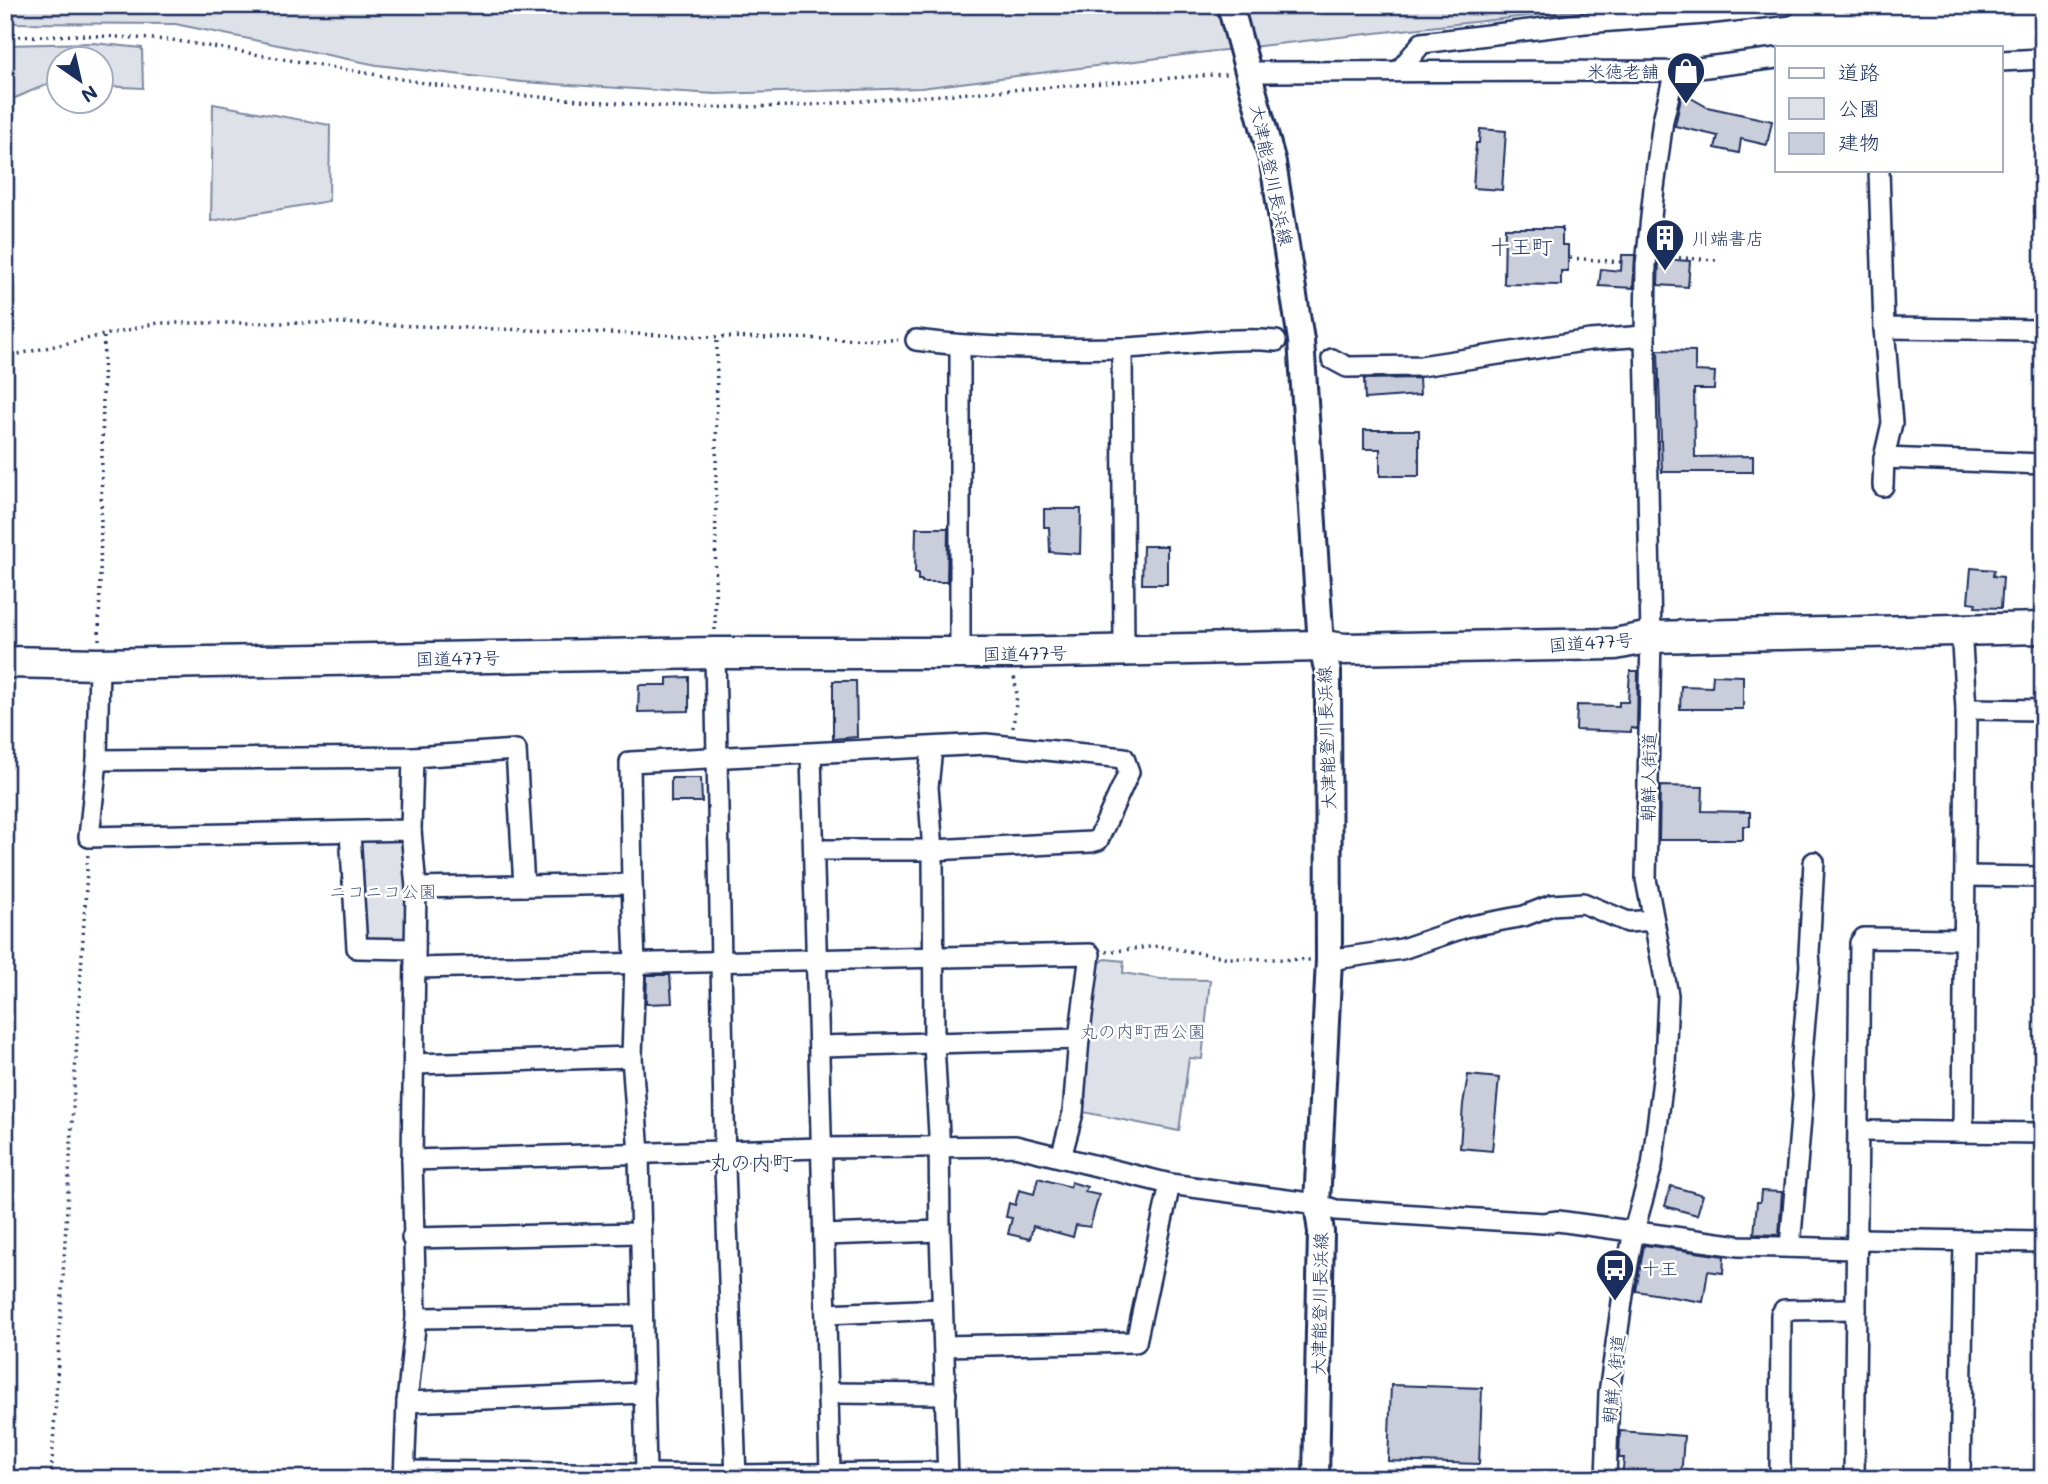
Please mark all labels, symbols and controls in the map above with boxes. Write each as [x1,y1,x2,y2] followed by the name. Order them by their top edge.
[46,46,116,116] north arrow
[1775,46,2002,172] legend
[1665,50,1707,105] shop icon: 米徳老舗
[1838,58,1880,85] text: 道路
[1587,59,1659,83] place label: 米徳老舗
[77,80,103,109] text: N
[1838,94,1880,121] text: 公園
[1245,102,1299,248] street label: 大津能登川長浜線
[1838,128,1880,155] text: 建物
[1644,217,1686,272] building icon: 川端書店
[1692,226,1764,250] place label: 川端書店
[1490,232,1553,259] district label: 十王町
[1548,627,1634,657] street label: 国道477号
[983,640,1067,666] street label: 国道477号
[416,645,500,671] street label: 国道477号
[1311,666,1341,810] street label: 大津能登川長浜線
[1635,732,1661,822] street label: 朝鮮人街道
[329,879,437,903] park label: ニコニコ公園
[1080,1019,1206,1043] park label: 丸の内町西公園
[709,1148,793,1175] district label: 丸の内町
[1306,1232,1332,1376] street label: 大津能登川長浜線
[1594,1247,1636,1302] bus stop icon: 十王
[1642,1256,1678,1280] place label: 十王
[1596,1333,1630,1425] street label: 朝鮮人街道

